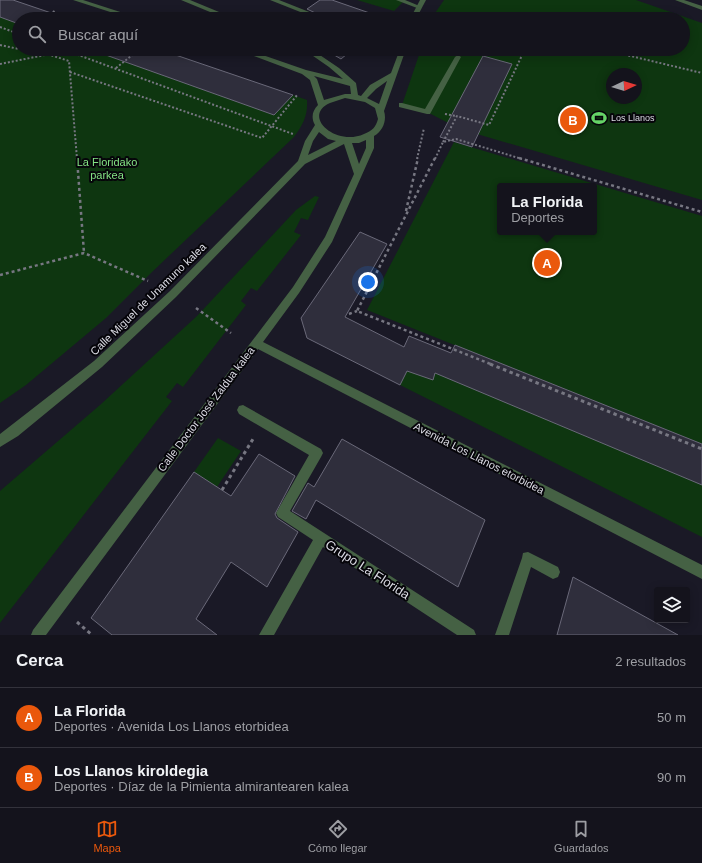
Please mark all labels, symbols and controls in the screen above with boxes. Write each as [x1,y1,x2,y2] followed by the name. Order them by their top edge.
[12,12,690,56] search box
[26,23,48,45] icon: search
[58,26,138,43] text: Buscar aquí
[606,68,642,104] north arrow
[560,105,586,135] pin: B
[590,109,608,127] sports icon: Los Llanos
[611,113,655,123] place label: Los Llanos
[77,156,137,181] park label: La Floridako parkea
[497,183,597,235] popup
[511,193,583,210] text: La Florida
[511,210,564,225] text: Deportes
[88,240,209,357] street label: Calle Miguel de Unamuno kalea
[534,248,560,278] pin: A
[358,272,378,292] your location
[155,344,257,474] street label: Calle Doctor José Zaldua kalea
[412,420,547,497] street label: Avenida Los Llanos etorbidea
[323,537,413,603] street label: Grupo La Florida
[654,587,690,623] map controls
[654,587,690,623] button: layers
[16,651,63,670] text: Cerca
[615,654,686,669] text: 2 resultados
[54,702,126,719] text: La Florida
[24,710,34,725] text: A
[657,710,686,725] text: 50 m
[54,719,289,734] text: Deportes · Avenida Los Llanos etorbidea
[54,762,208,779] text: Los Llanos kiroldegia
[24,770,34,785] text: B
[657,770,686,785] text: 90 m
[54,779,349,794] text: Deportes · Díaz de la Pimienta almirantearen kalea
[93,818,121,854] tab: Mapa
[308,818,367,854] tab: Cómo llegar
[554,818,609,854] tab: Guardados

